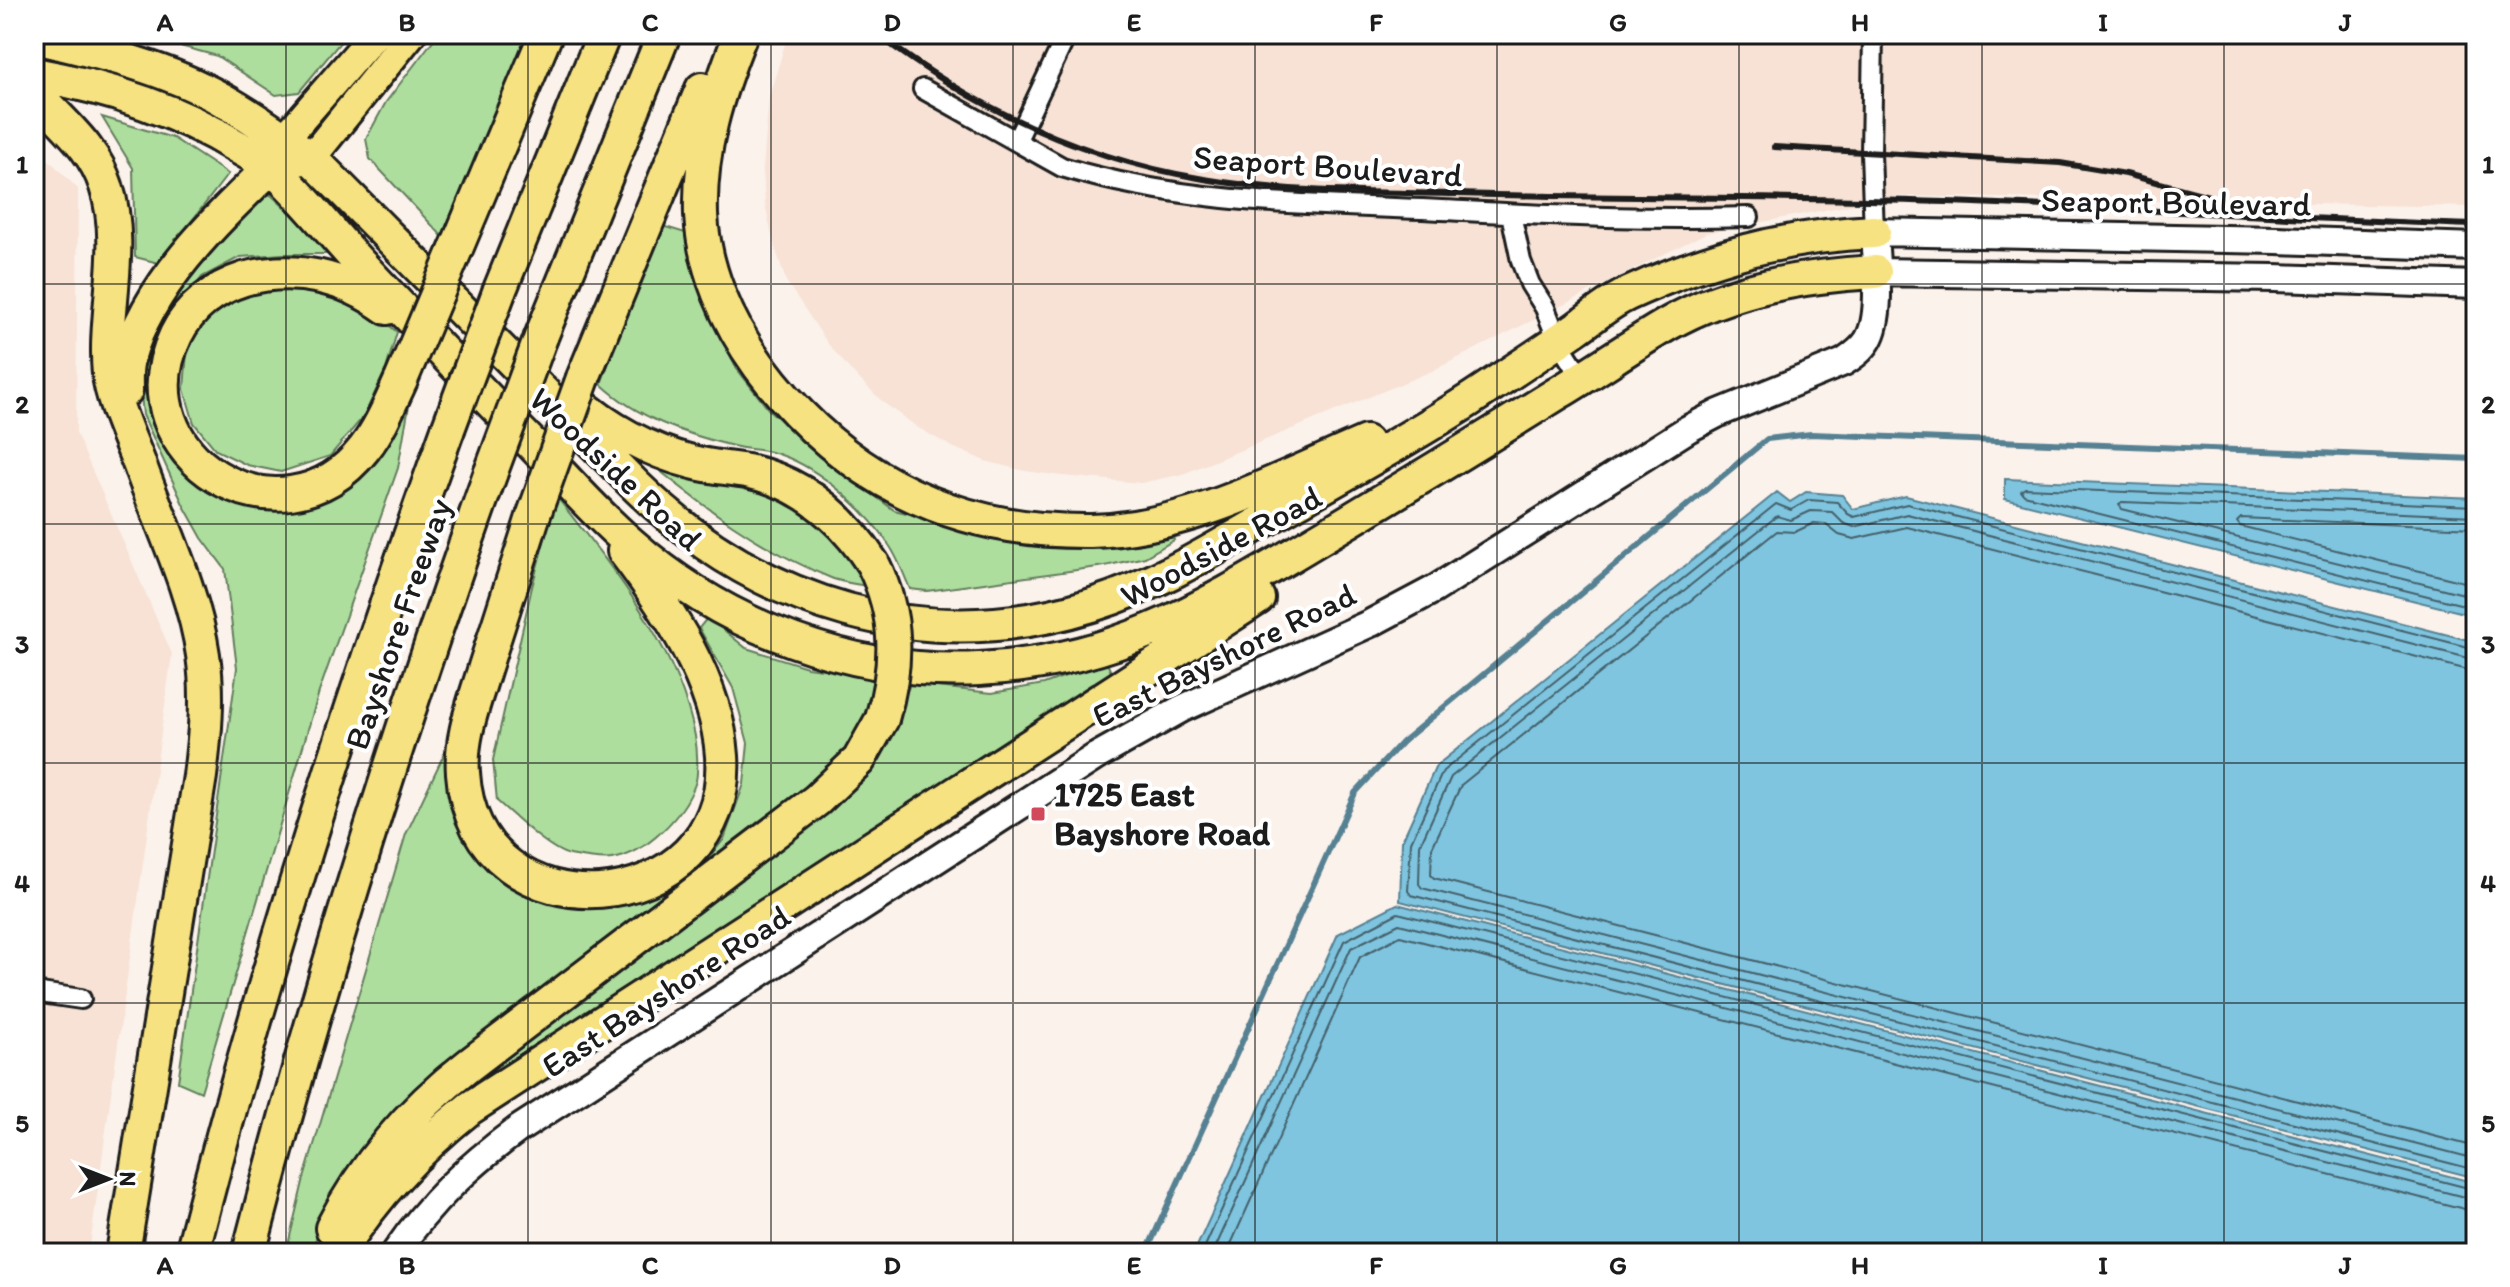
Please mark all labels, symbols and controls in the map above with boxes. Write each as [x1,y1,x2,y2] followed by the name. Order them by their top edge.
[156,6,174,38] text: A
[399,6,416,38] text: B
[642,6,659,38] text: C
[883,6,901,38] text: D
[1127,6,1141,38] text: E
[1369,6,1383,38] text: F
[1609,6,1627,38] text: G
[1851,6,1869,38] text: H
[2098,6,2108,38] text: I
[2338,6,2352,38] text: J
[1192,136,1464,196] street label: Seaport Boulevard
[16,148,28,180] text: 1
[2482,148,2494,180] text: 1
[2041,179,2312,225] street label: Seaport Boulevard
[521,378,711,560] street label: Woodside Road
[15,388,29,420] text: 2
[2481,388,2495,420] text: 2
[1113,476,1329,616] street label: Woodside Road
[336,493,460,755] street label: Bayshore Freeway
[1086,573,1363,737] street label: East Bayshore Road
[15,628,29,660] text: 3
[2481,628,2495,660] text: 3
[1054,774,1271,854] place label: 1725 East Bayshore Road
[1029,805,1047,823] marker: 1725 East Bayshore Road
[14,867,30,899] text: 4
[2480,867,2496,899] text: 4
[534,895,798,1087] street label: East Bayshore Road
[15,1107,29,1139] text: 5
[2481,1107,2495,1139] text: 5
[68,1139,148,1219] north arrow
[114,1172,141,1186] text: N
[156,1249,174,1281] text: A
[399,1249,416,1281] text: B
[642,1249,659,1281] text: C
[883,1249,901,1281] text: D
[1127,1249,1141,1281] text: E
[1369,1249,1383,1281] text: F
[1609,1249,1627,1281] text: G
[1851,1249,1869,1281] text: H
[2098,1249,2108,1281] text: I
[2338,1249,2352,1281] text: J

